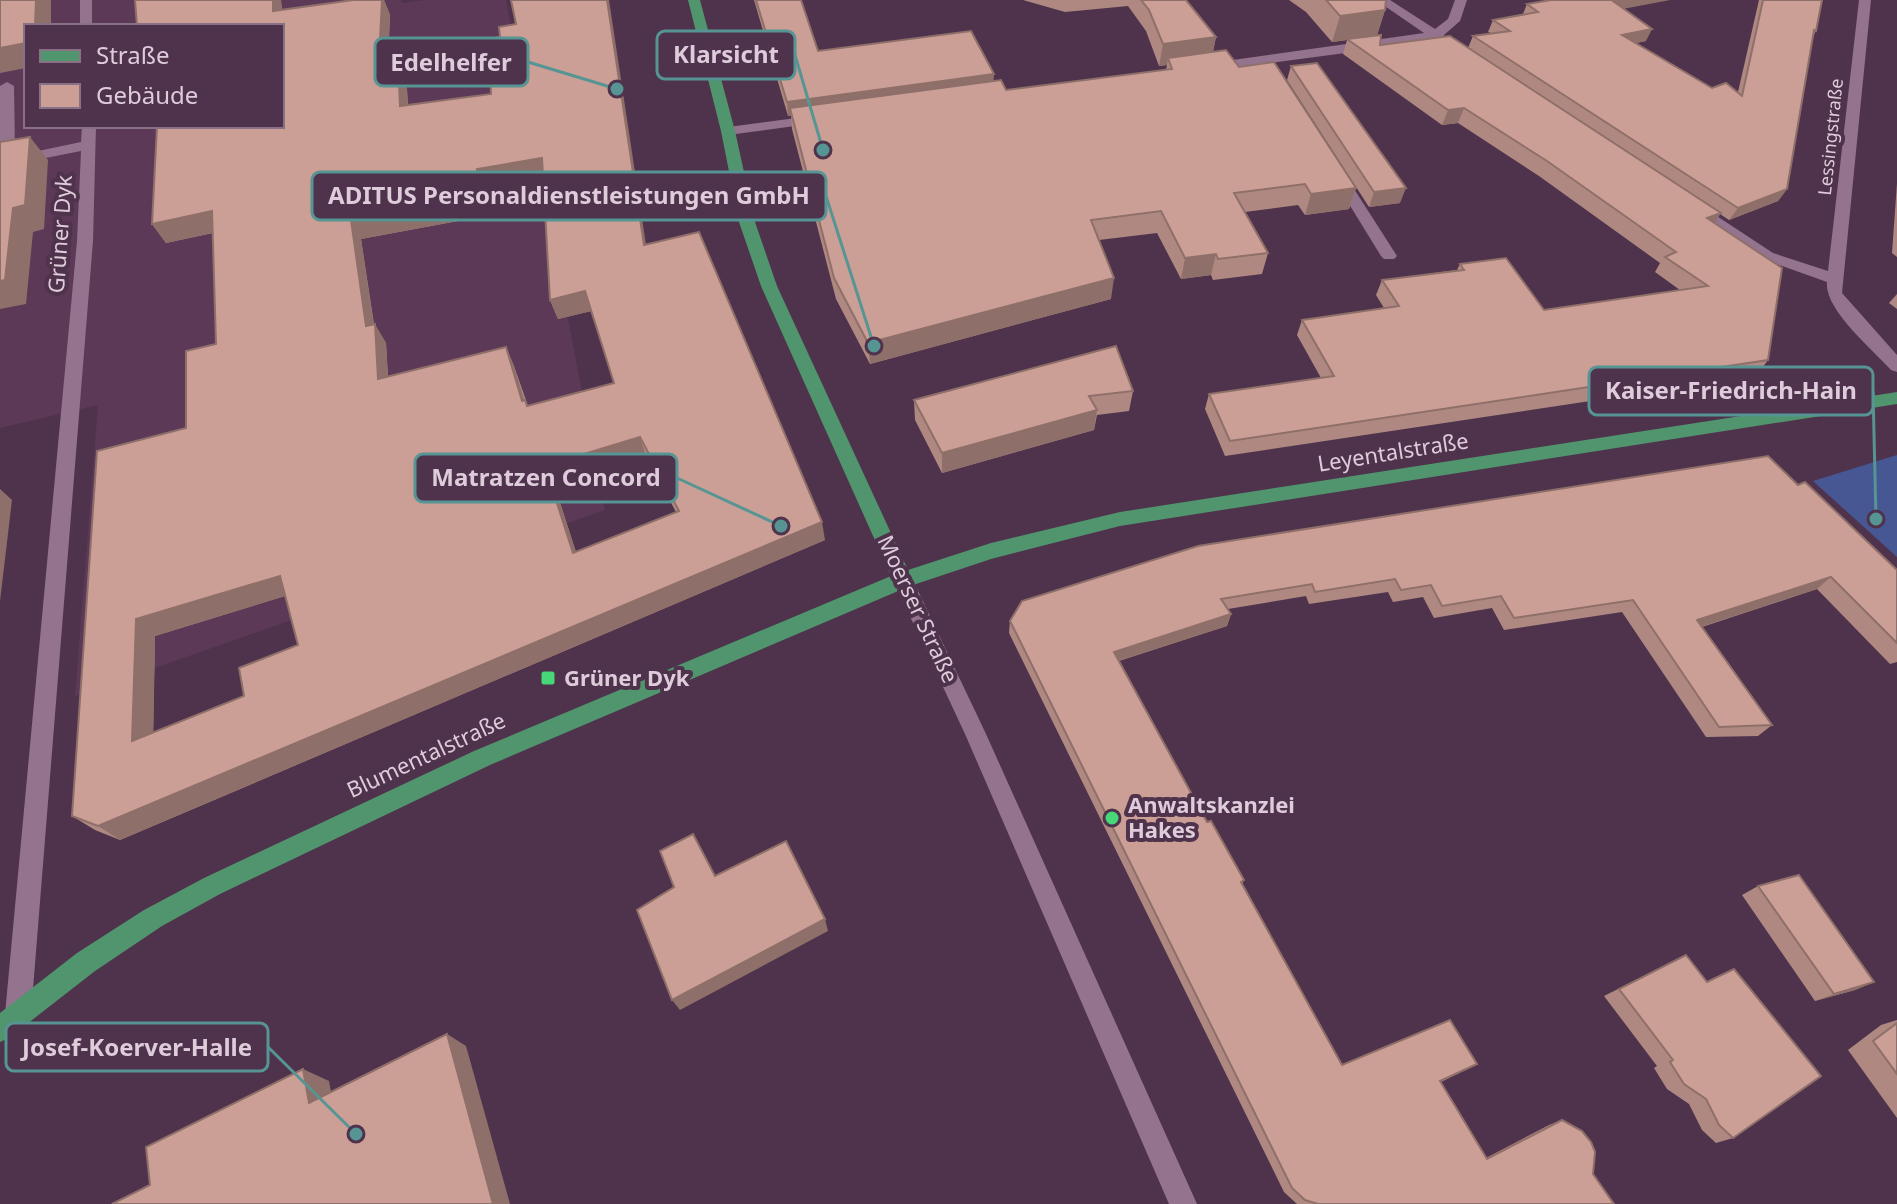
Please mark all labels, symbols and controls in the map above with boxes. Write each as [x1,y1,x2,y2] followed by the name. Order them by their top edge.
[24,24,284,128] legend
[657,31,795,79] callout: Klarsicht
[673,37,779,70] text: Klarsicht
[96,38,169,71] text: Straße
[375,38,528,86] callout: Edelhelfer
[390,45,512,78] text: Edelhelfer
[1812,77,1848,197] street label: Lessingstraße
[96,78,198,111] text: Gebäude
[312,172,826,220] callout: ADITUS Personaldienstleistungen GmbH
[40,174,78,294] street label: Grüner Dyk
[328,178,810,211] text: ADITUS Personaldienstleistungen GmbH
[1589,367,1873,415] callout: Kaiser-Friedrich-Hain
[1605,373,1857,406] text: Kaiser-Friedrich-Hain
[1315,424,1470,478] street label: Leyentalstraße
[415,454,677,502] callout: Matratzen Concord
[431,460,661,493] text: Matratzen Concord
[872,530,966,687] street label: Moerser Straße
[564,662,690,692] place label: Grüner Dyk
[539,669,557,687] marker: Grüner Dyk
[341,704,510,804] street label: Blumentalstraße
[1128,789,1295,844] place label: Anwaltskanzlei Hakes
[1103,809,1121,827] marker: Anwaltskanzlei Hakes
[6,1023,268,1071] callout: Josef-Koerver-Halle
[20,1030,252,1063] text: Josef-Koerver-Halle

